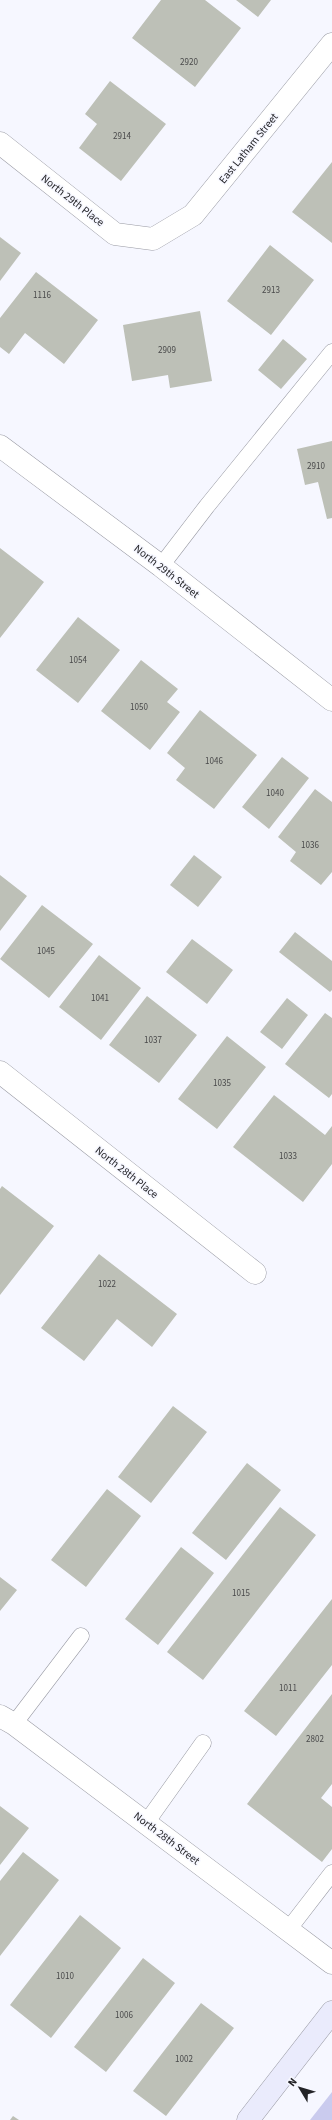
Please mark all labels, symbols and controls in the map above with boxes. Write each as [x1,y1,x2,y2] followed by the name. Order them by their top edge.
[180,56,198,69] house number: 2920
[215,110,282,187] street label: East Latham Street
[113,130,131,143] house number: 2914
[38,171,108,230] street label: North 29th Place
[262,284,280,297] house number: 2913
[33,289,51,302] house number: 1116
[158,344,176,357] house number: 2909
[307,460,325,473] house number: 2910
[131,541,203,602] street label: North 29th Street
[69,654,87,667] house number: 1054
[130,701,148,714] house number: 1050
[205,755,223,768] house number: 1046
[266,787,284,800] house number: 1040
[301,839,319,852] house number: 1036
[37,945,55,958] house number: 1045
[91,992,109,1005] house number: 1041
[144,1034,162,1047] house number: 1037
[213,1077,231,1090] house number: 1035
[92,1143,162,1202] street label: North 28th Place
[279,1150,297,1163] house number: 1033
[98,1278,116,1291] house number: 1022
[232,1587,250,1600] house number: 1015
[279,1682,297,1695] house number: 1011
[306,1733,324,1746] house number: 2802
[131,1809,203,1868] street label: North 28th Street
[56,1970,74,1983] house number: 1010
[115,2009,133,2022] house number: 1006
[175,2053,193,2066] house number: 1002
[280,2068,320,2108] north arrow
[284,2075,301,2090] text: N

